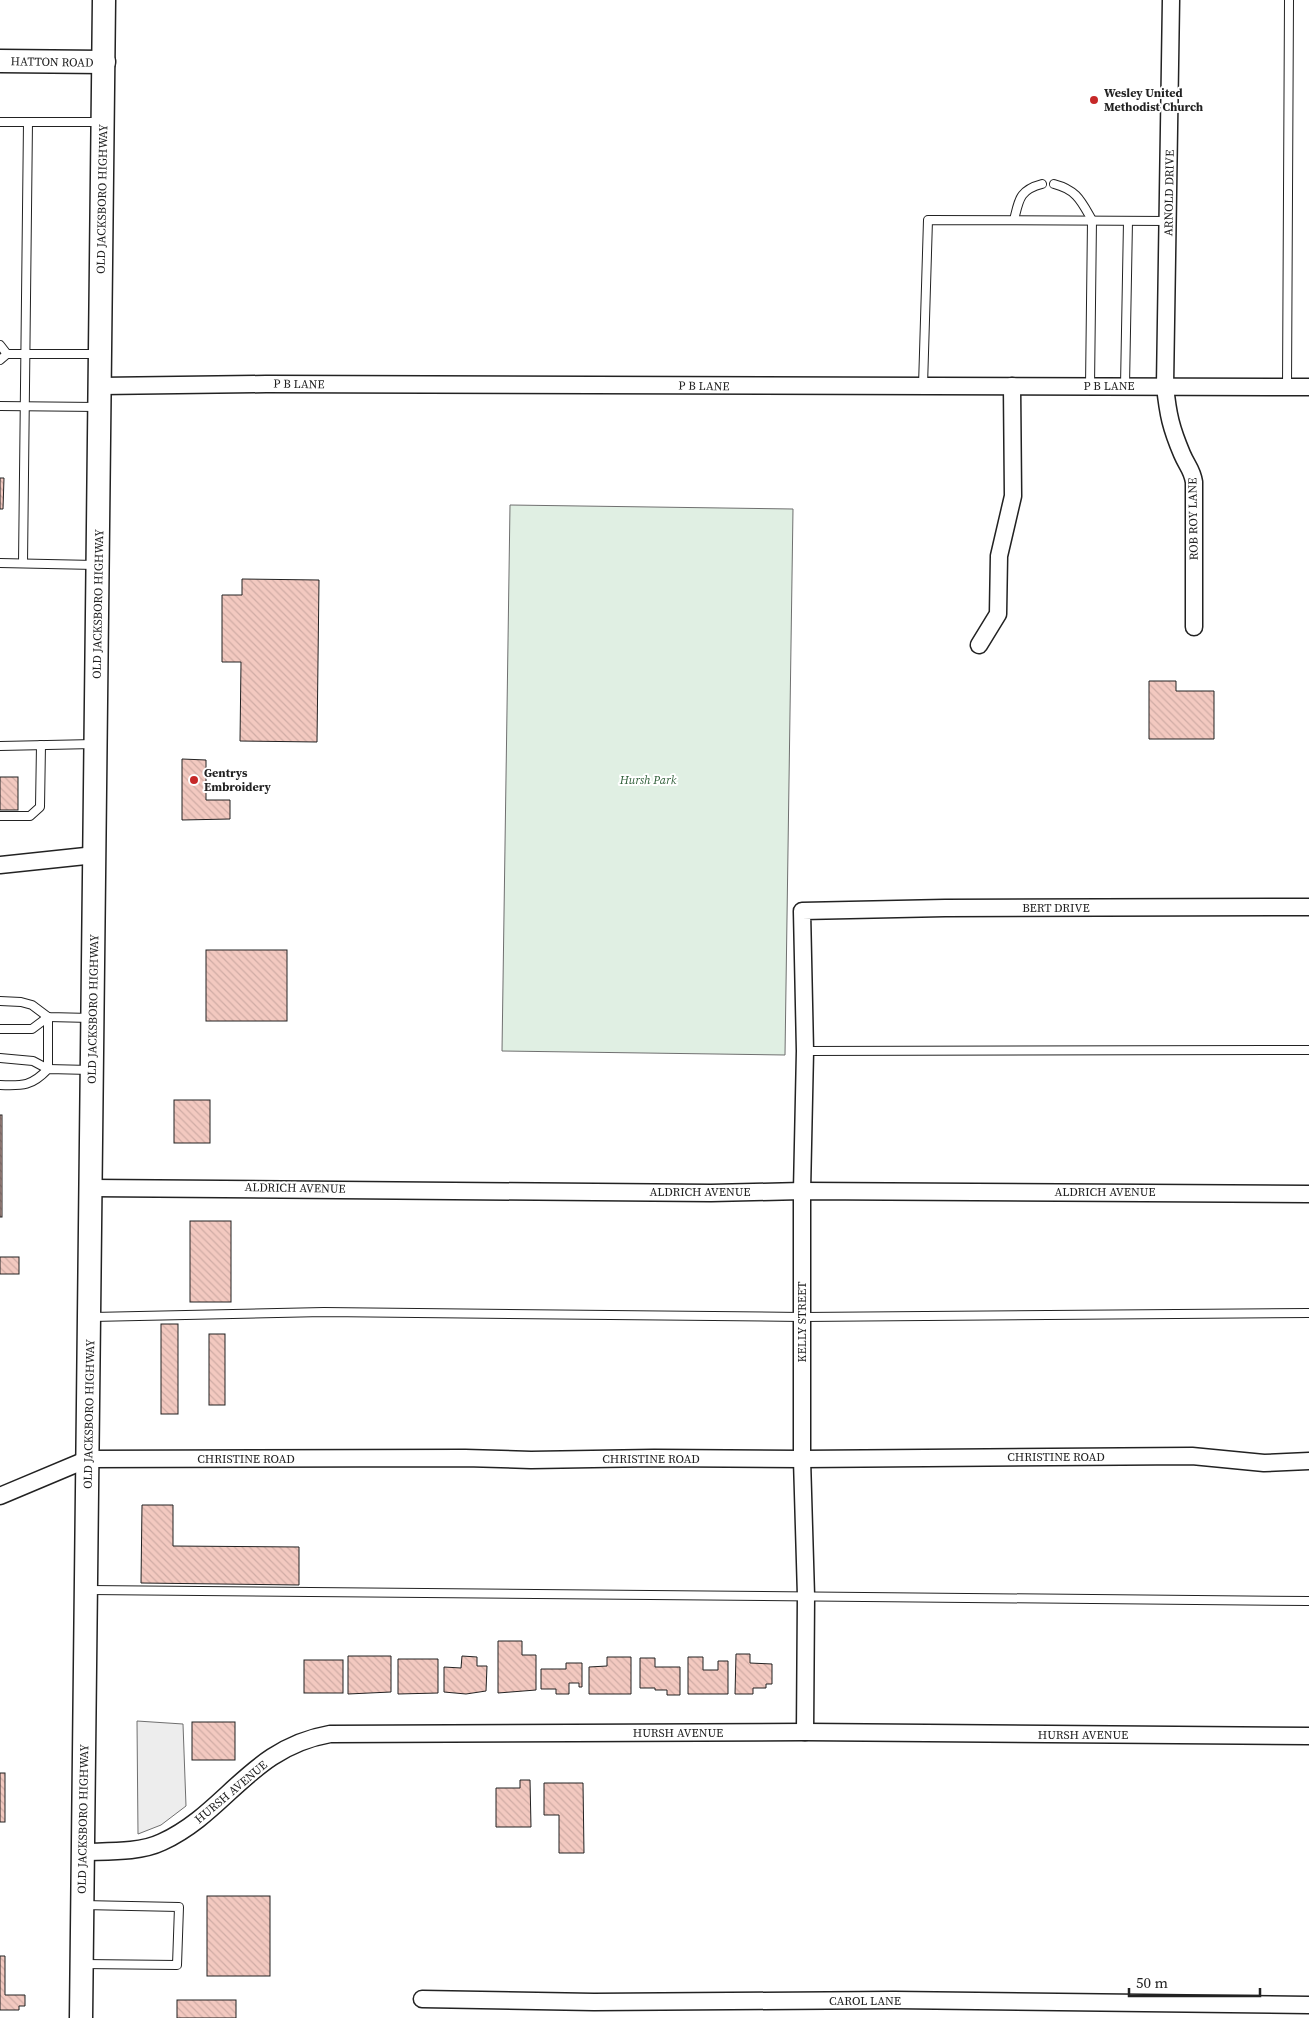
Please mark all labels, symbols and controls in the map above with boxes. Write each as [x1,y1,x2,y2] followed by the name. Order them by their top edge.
[10,53,94,71] street label: HATTON ROAD
[1104,85,1204,115] place label: Wesley United Methodist Church
[1088,94,1100,106] marker: Wesley United Methodist Church
[93,124,111,274] street label: OLD JACKSBORO HIGHWAY
[1160,150,1178,236] street label: ARNOLD DRIVE
[273,376,325,392] street label: P B LANE
[678,378,730,394] street label: P B LANE
[1083,378,1135,394] street label: P B LANE
[1184,478,1202,560] street label: ROB ROY LANE
[89,529,107,679] street label: OLD JACKSBORO HIGHWAY
[204,765,271,795] place label: Gentrys Embroidery
[619,772,677,788] park label: Hursh Park
[188,774,200,786] marker: Gentrys Embroidery
[1022,900,1090,916] street label: BERT DRIVE
[84,934,102,1084] street label: OLD JACKSBORO HIGHWAY
[244,1179,346,1197] street label: ALDRICH AVENUE
[649,1184,751,1200] street label: ALDRICH AVENUE
[1054,1184,1156,1200] street label: ALDRICH AVENUE
[794,1281,810,1362] street label: KELLY STREET
[80,1339,98,1489] street label: OLD JACKSBORO HIGHWAY
[1007,1449,1105,1465] street label: CHRISTINE ROAD
[197,1451,295,1467] street label: CHRISTINE ROAD
[602,1451,700,1467] street label: CHRISTINE ROAD
[633,1725,723,1741] street label: HURSH AVENUE
[1038,1727,1128,1743] street label: HURSH AVENUE
[74,1744,92,1894] street label: OLD JACKSBORO HIGHWAY
[191,1757,271,1827] street label: HURSH AVENUE
[1129,1966,1260,1998] scale bar
[1136,1972,1168,1993] text: 50 m
[829,1993,901,2009] street label: CAROL LANE

